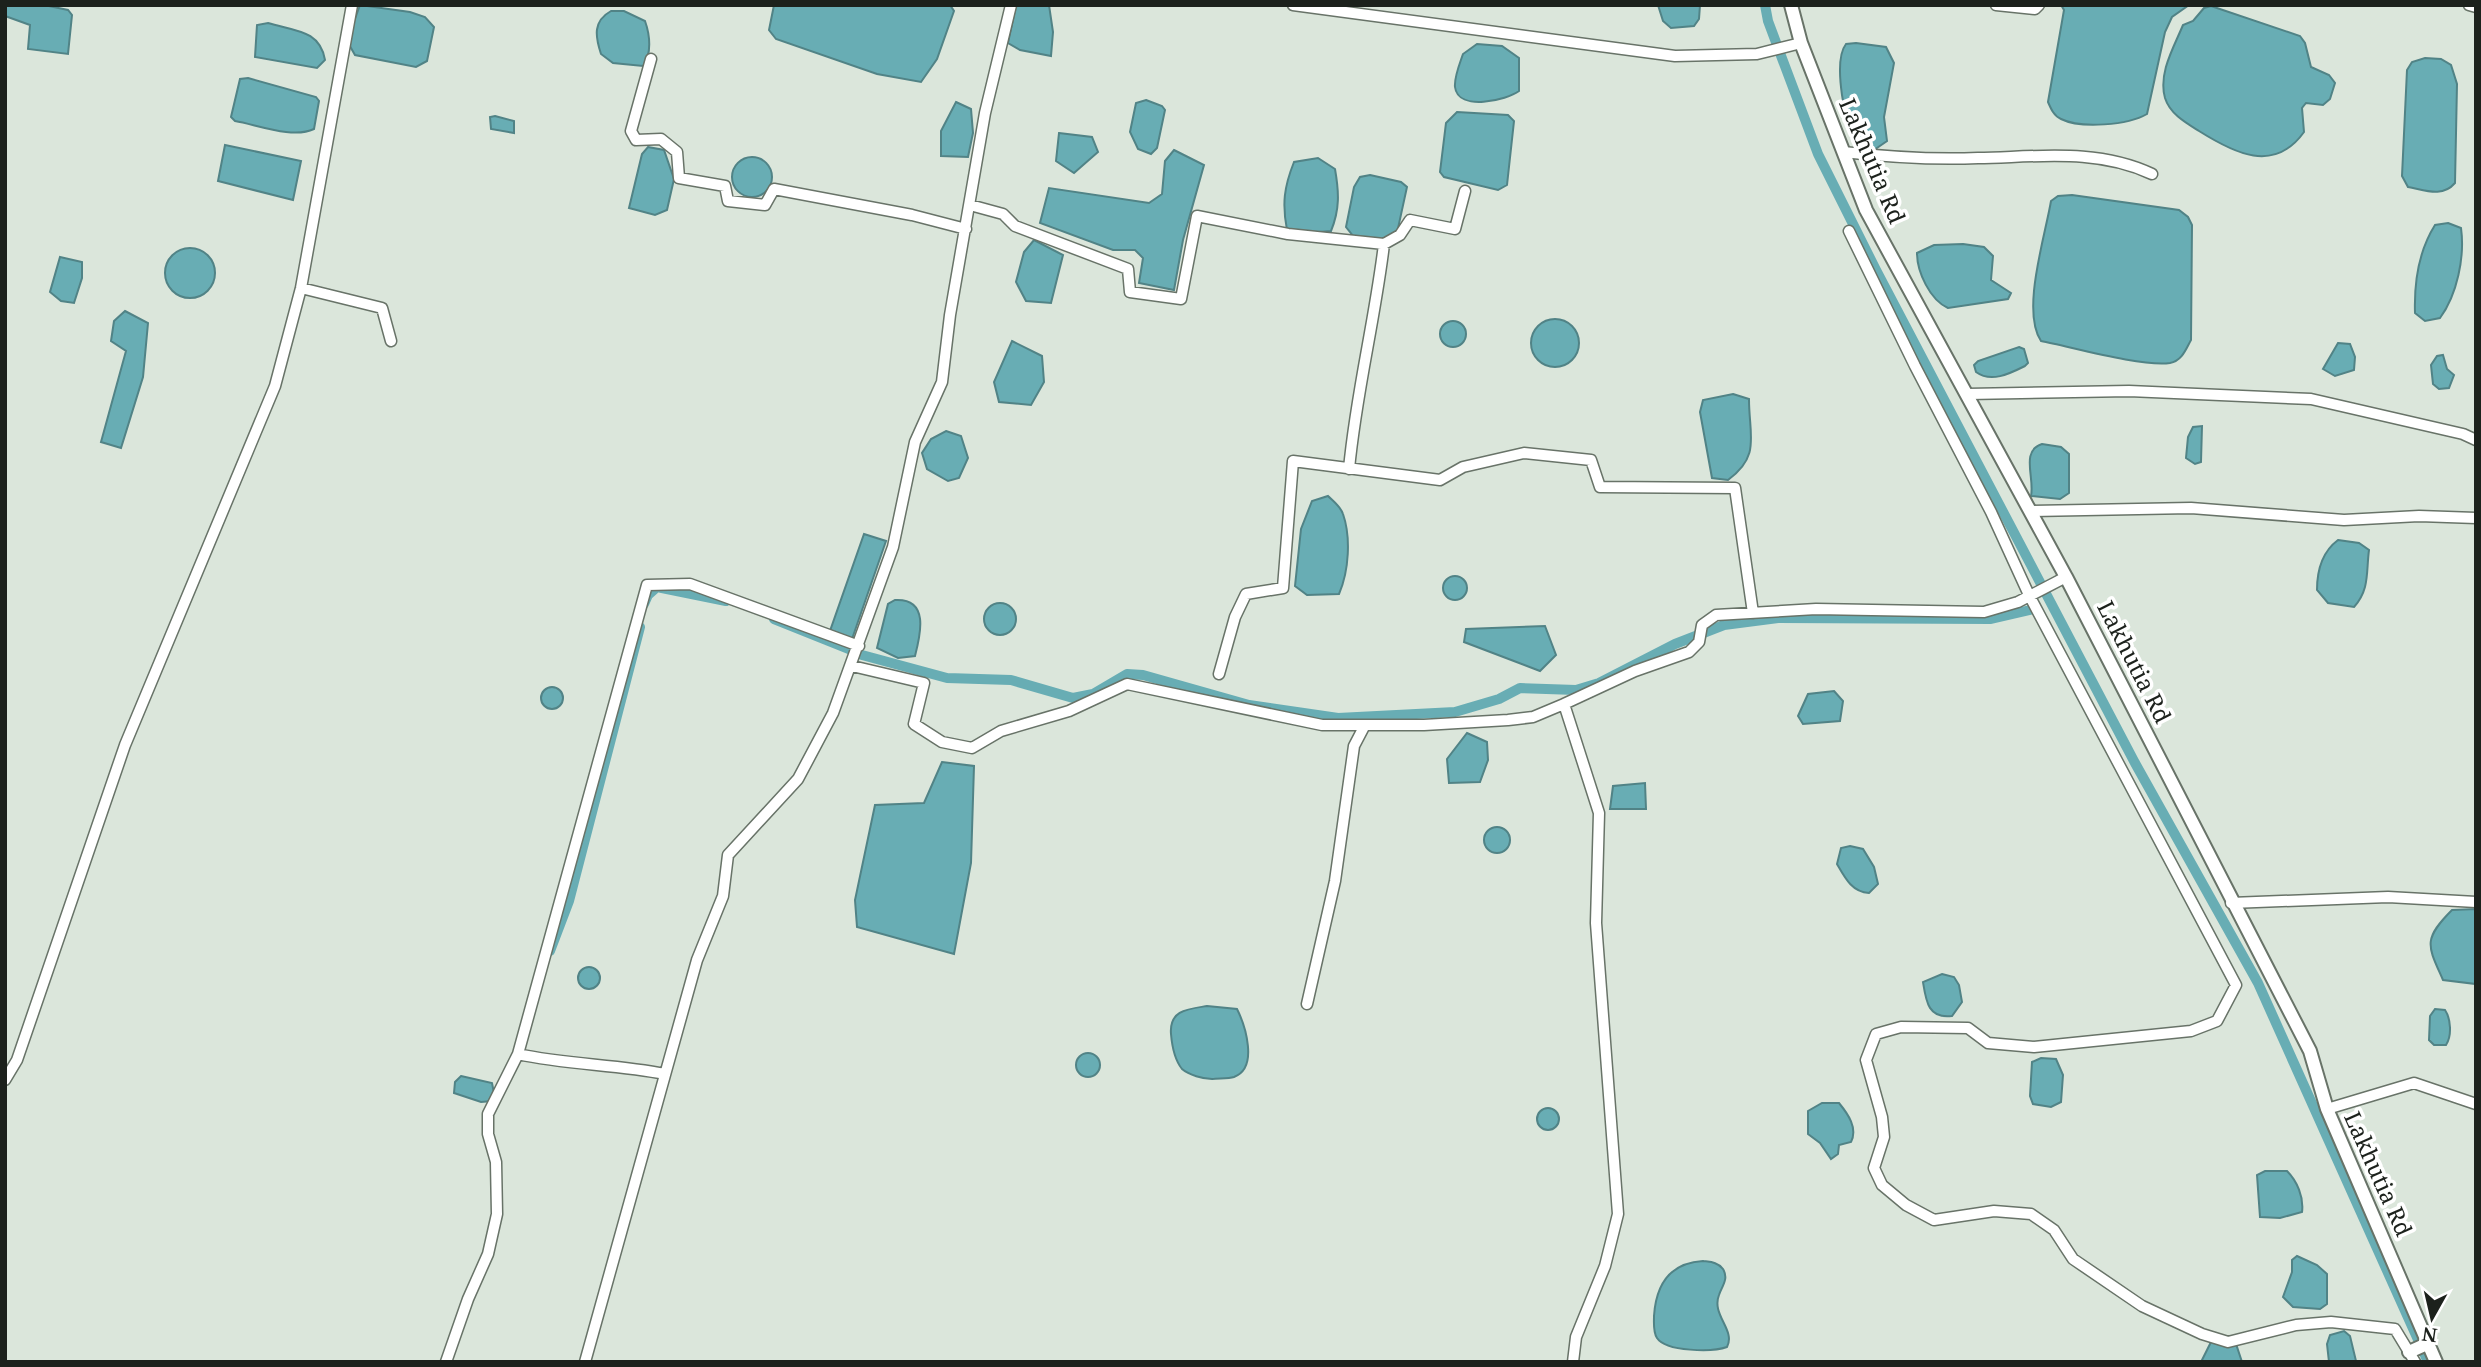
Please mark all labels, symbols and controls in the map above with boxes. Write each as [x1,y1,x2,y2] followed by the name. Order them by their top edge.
[1832,93,1914,228] street label: Lakhutia Rd
[2090,595,2179,728] street label: Lakhutia Rd
[2337,1106,2421,1241] street label: Lakhutia Rd
[2397,1283,2467,1353] north arrow
[2420,1321,2439,1349] text: N

